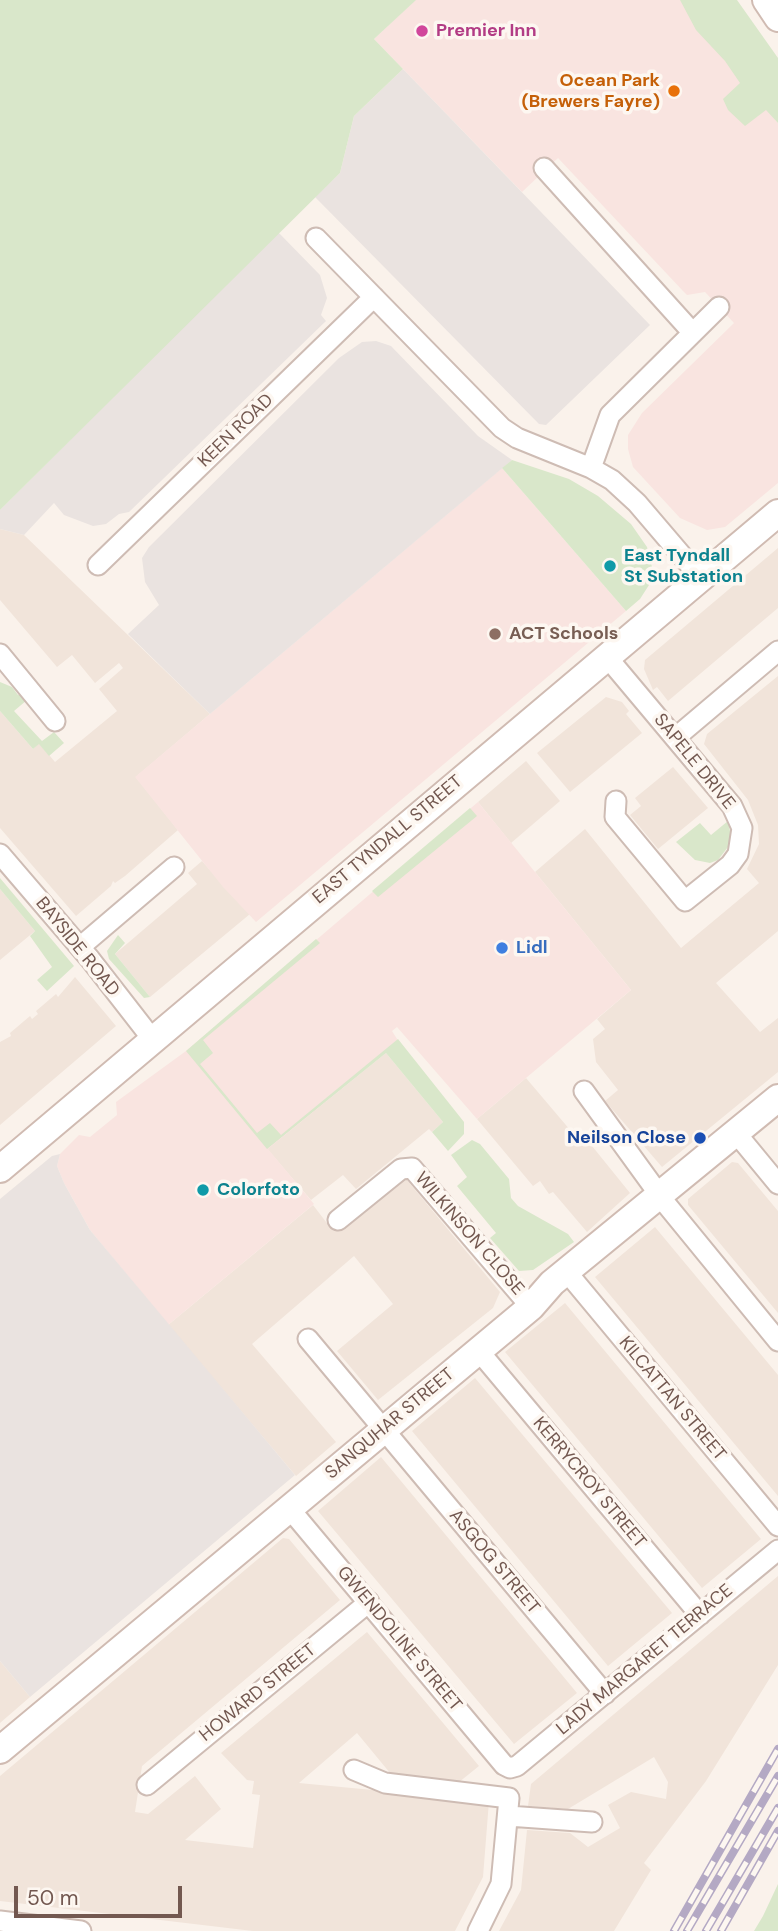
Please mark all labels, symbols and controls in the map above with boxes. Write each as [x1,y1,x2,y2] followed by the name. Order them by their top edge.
[436,20,537,42] place label: Premier Inn
[414,23,430,39] marker: Premier Inn
[521,70,660,112] place label: Ocean Park (Brewers Fayre)
[666,83,682,99] marker: Ocean Park (Brewers Fayre)
[194,390,278,472] street label: KEEN ROAD
[624,545,743,588] place label: East Tyndall St Substation
[602,558,618,574] marker: East Tyndall St Substation
[509,623,618,645] place label: ACT Schools
[487,626,503,642] marker: ACT Schools
[649,710,739,814] street label: SAPELE DRIVE
[309,771,467,909] street label: EAST TYNDALL STREET
[31,893,123,1001] street label: BAYSIDE ROAD
[516,937,548,959] place label: Lidl
[494,940,510,956] marker: Lidl
[567,1127,686,1149] place label: Neilson Close
[692,1130,708,1146] marker: Neilson Close
[410,1168,528,1300] street label: WILKINSON CLOSE
[217,1179,300,1201] place label: Colorfoto
[195,1182,211,1198] marker: Colorfoto
[614,1333,730,1465] street label: KILCATTAN STREET
[321,1364,459,1484] street label: SANQUHAR STREET
[528,1413,650,1553] street label: KERRYCROY STREET
[444,1505,544,1619] street label: ASGOG STREET
[332,1562,466,1716] street label: GWENDOLINE STREET
[553,1580,737,1740] street label: LADY MARGARET TERRACE
[196,1640,320,1746] street label: HOWARD STREET
[18,1871,186,1915] scale bar
[27,1884,78,1912] text: 50 m

